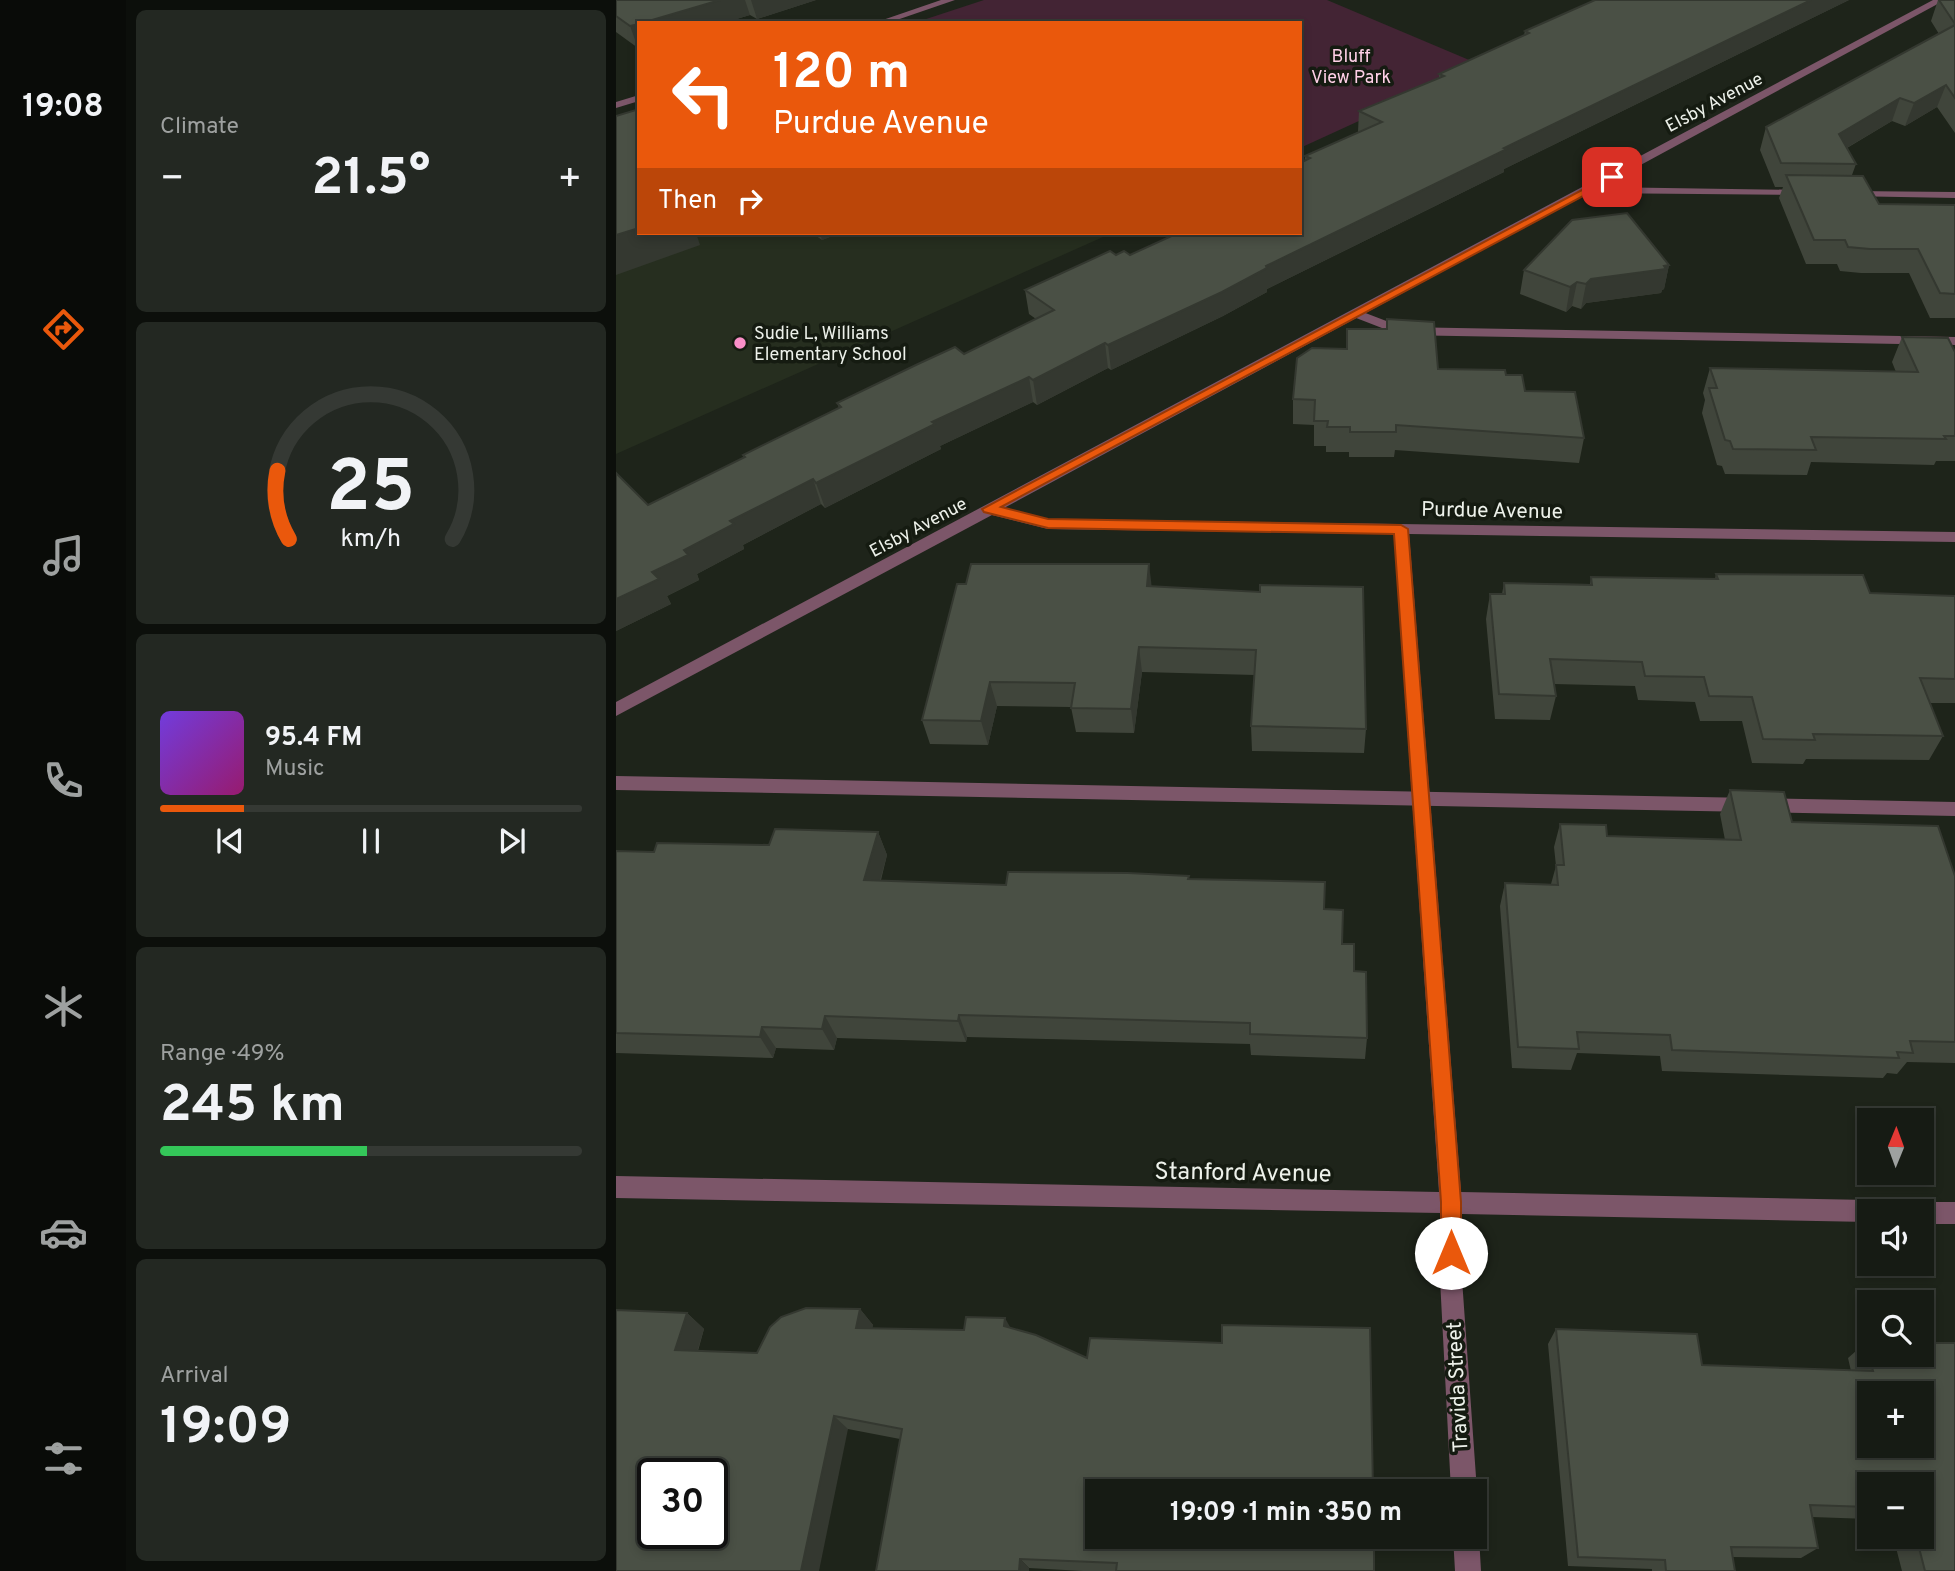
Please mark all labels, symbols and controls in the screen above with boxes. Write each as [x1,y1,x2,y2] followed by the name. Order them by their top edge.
[773,44,910,106] text: 120 m
[1311,46,1391,90] park label: Bluff View Park
[658,49,749,140] icon: left
[1662,68,1767,139] street label: Elsby Avenue
[22,88,104,128] text: 19:08
[773,105,989,145] text: Purdue Avenue
[160,113,239,142] text: Climate
[312,147,430,213] text: 21.5°
[1582,147,1642,207] pin
[160,156,185,205] text: −
[557,156,582,205] text: +
[1593,158,1631,196] icon: arrive
[731,182,769,220] icon: right
[658,185,717,218] text: Then
[39,305,88,354] icon: directions
[754,323,907,367] place label: Sudie L, Williams Elementary School
[732,335,748,351] marker: Sudie L, Williams Elementary School
[327,446,416,538] text: 25
[866,493,971,564] street label: Elsby Avenue
[1421,497,1563,526] street label: Purdue Avenue
[341,524,401,556] text: km/h
[39,531,88,580] icon: music
[265,722,362,755] text: 95.4 FM
[265,755,325,784] text: Music
[39,756,88,805] icon: phone
[211,822,249,860] icon: previous
[352,822,390,860] icon: pause
[493,822,531,860] icon: next
[39,982,88,1031] icon: climate
[160,1040,284,1069] text: Range · 49%
[160,1074,345,1140] text: 245 km
[1857,1108,1934,1185] north arrow
[1857,1108,1934,1549] map controls
[1154,1157,1332,1191] street label: Stanford Avenue
[1857,1199,1934,1276] button: sound
[39,1208,88,1257] icon: car
[1414,1216,1488,1290] position arrow
[1857,1290,1934,1367] button: search
[1442,1321,1475,1453] street label: Travida Street
[160,1362,229,1391] text: Arrival
[1857,1381,1934,1458] button: +
[160,1396,292,1462] text: 19:09
[39,1434,88,1483] icon: filters
[637,1458,728,1549] speed limit sign: 30
[1857,1472,1934,1549] button: −
[1170,1497,1402,1530] text: 19:09 · 1 min · 350 m

